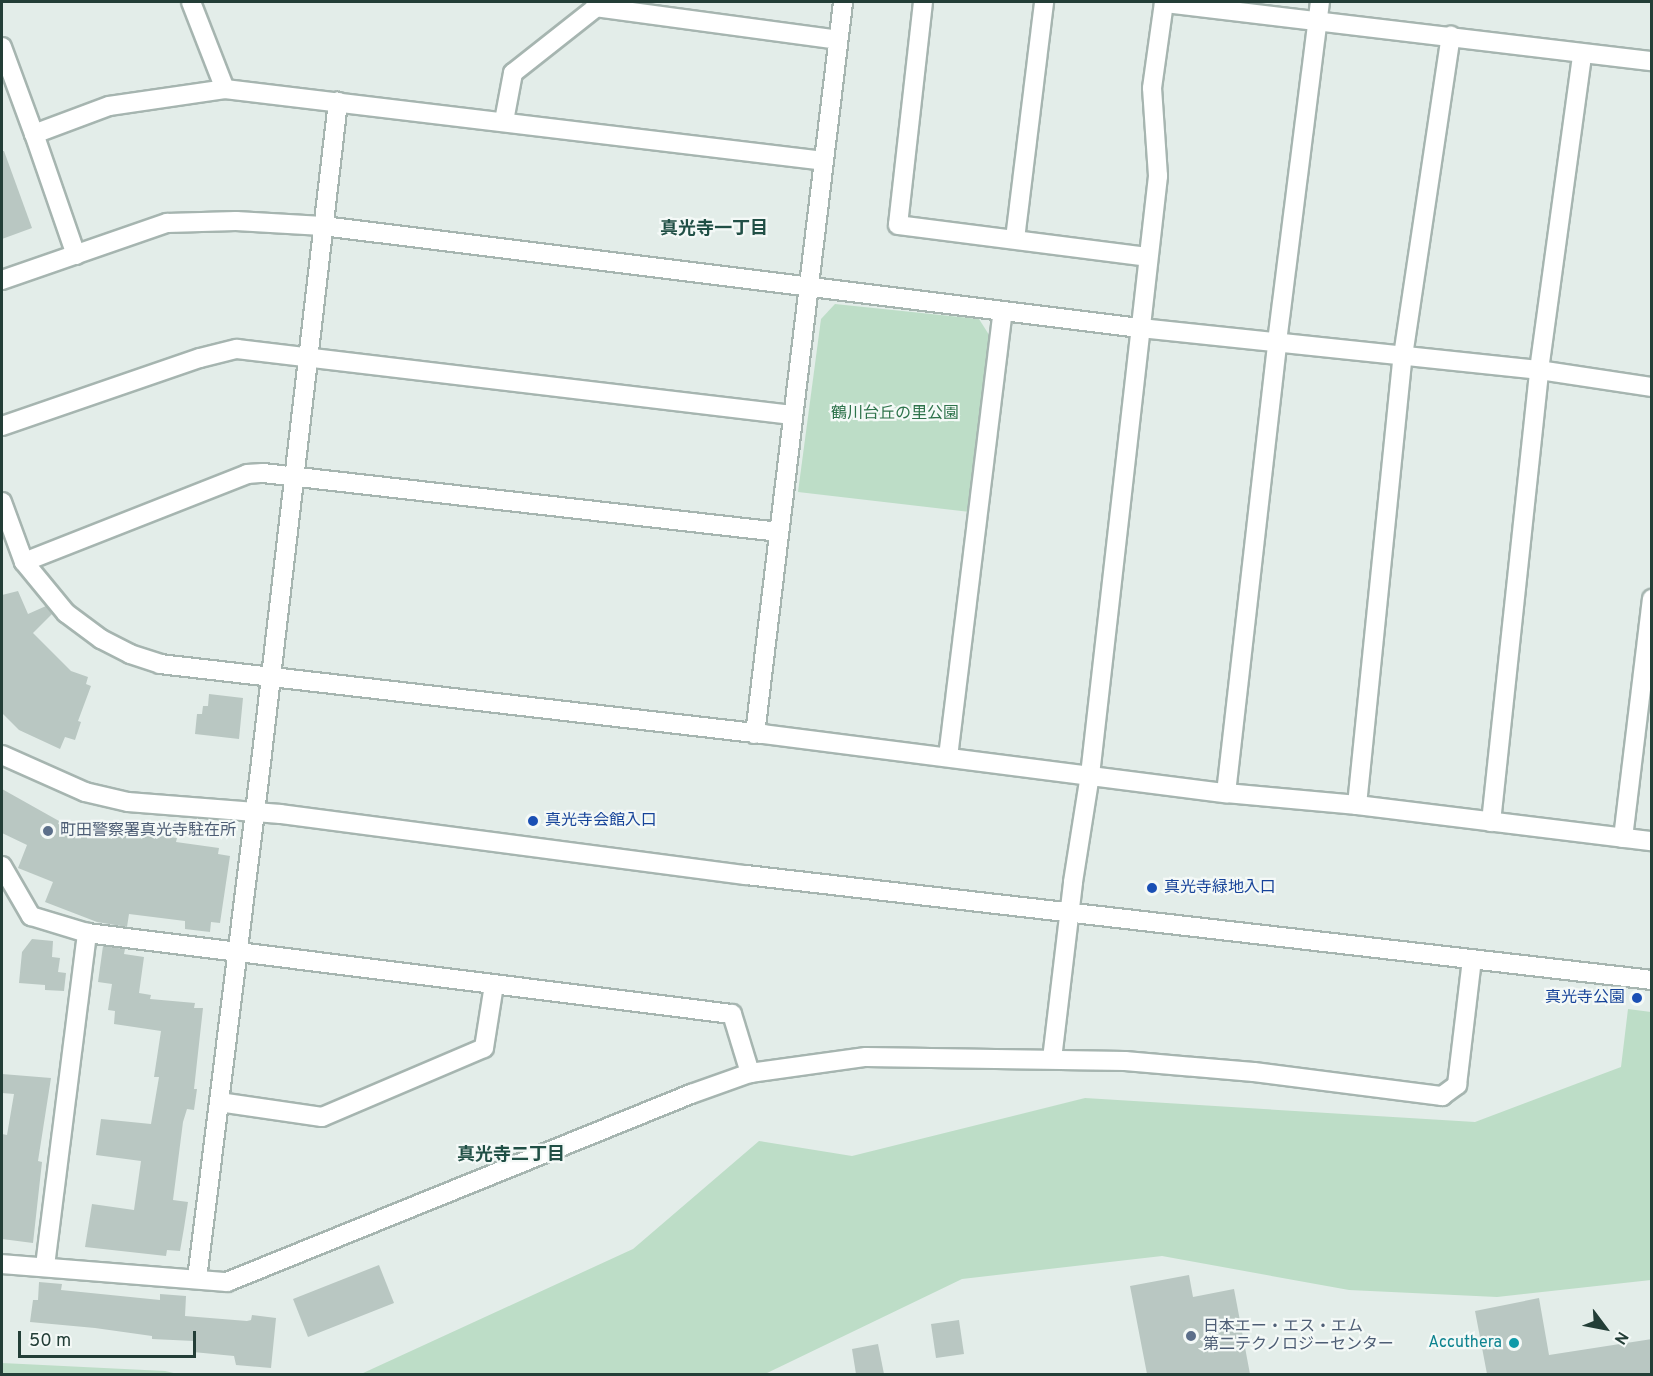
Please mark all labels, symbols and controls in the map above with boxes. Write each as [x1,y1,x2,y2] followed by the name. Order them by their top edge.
[660,219,768,241] district label: 真光寺一丁目
[831,404,959,424] park label: 鶴川台丘の里公園
[545,811,657,831] place label: 真光寺会館入口
[526,814,540,828] marker: 真光寺会館入口
[60,821,236,841] place label: 町田警察署真光寺駐在所
[41,824,55,838] marker: 町田警察署真光寺駐在所
[1164,878,1276,898] place label: 真光寺緑地入口
[1145,881,1159,895] marker: 真光寺緑地入口
[1545,988,1625,1008] place label: 真光寺公園
[1630,991,1644,1005] marker: 真光寺公園
[457,1145,565,1167] district label: 真光寺二丁目
[1575,1298,1635,1358] north arrow
[1203,1317,1395,1355] place label: 日本エー・エス・エム 第二テクノロジーセンター
[21,1319,200,1357] scale bar
[1609,1327,1632,1348] text: N
[1184,1329,1198,1343] marker: 日本エー・エス・エム 第二テクノロジーセンター
[29,1330,71,1353] text: 50 m
[1428,1333,1502,1353] place label: Accuthera
[1507,1336,1521,1350] marker: Accuthera

